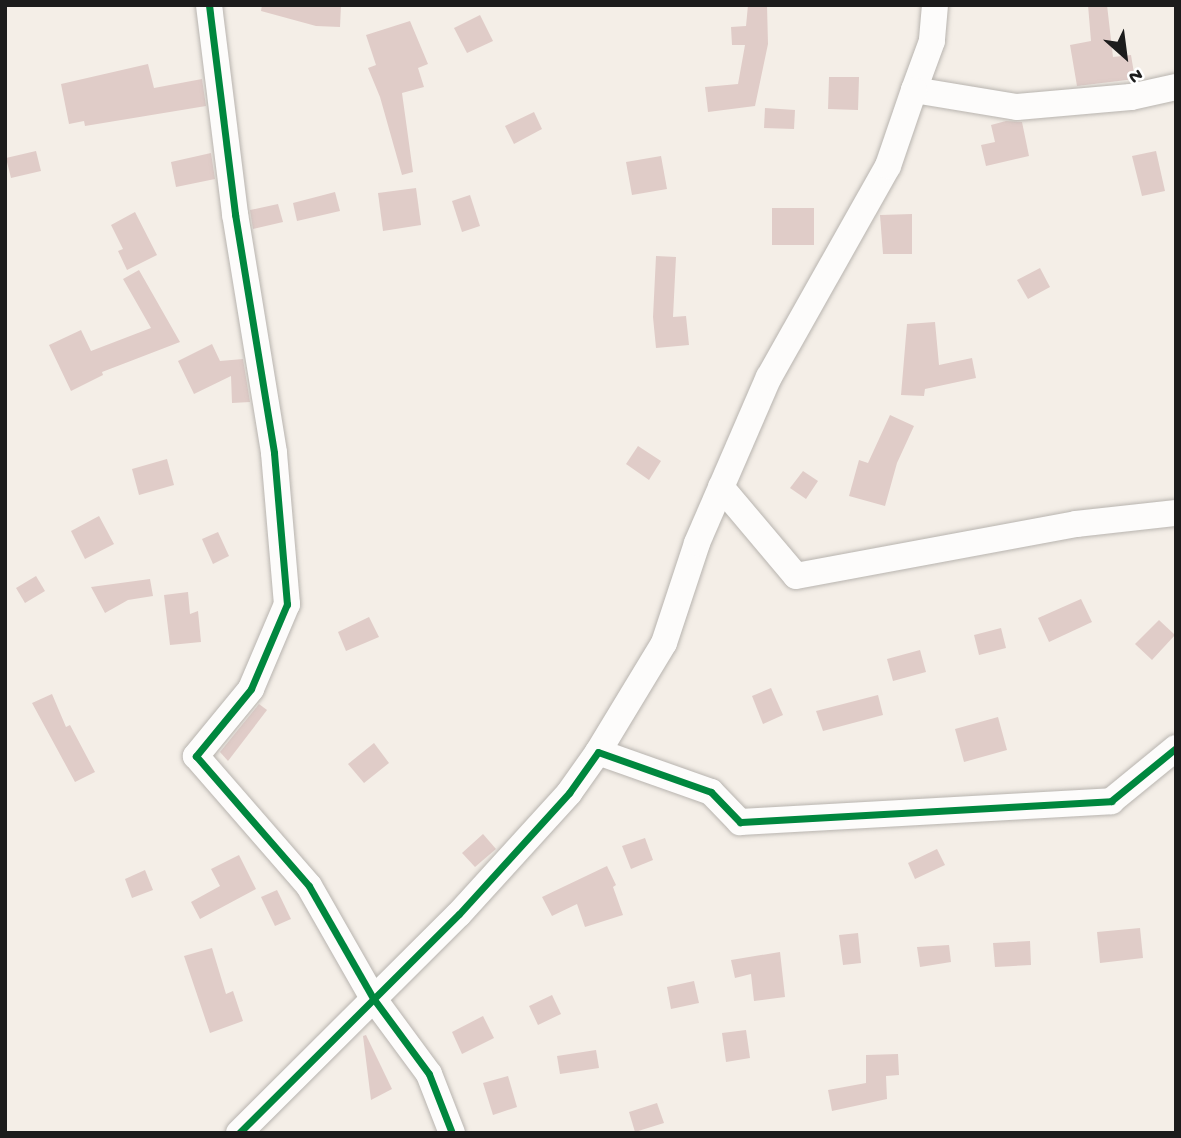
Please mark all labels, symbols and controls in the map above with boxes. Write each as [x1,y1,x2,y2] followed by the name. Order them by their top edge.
[1090,21,1160,91] north arrow
[1124,62,1146,88] text: N

